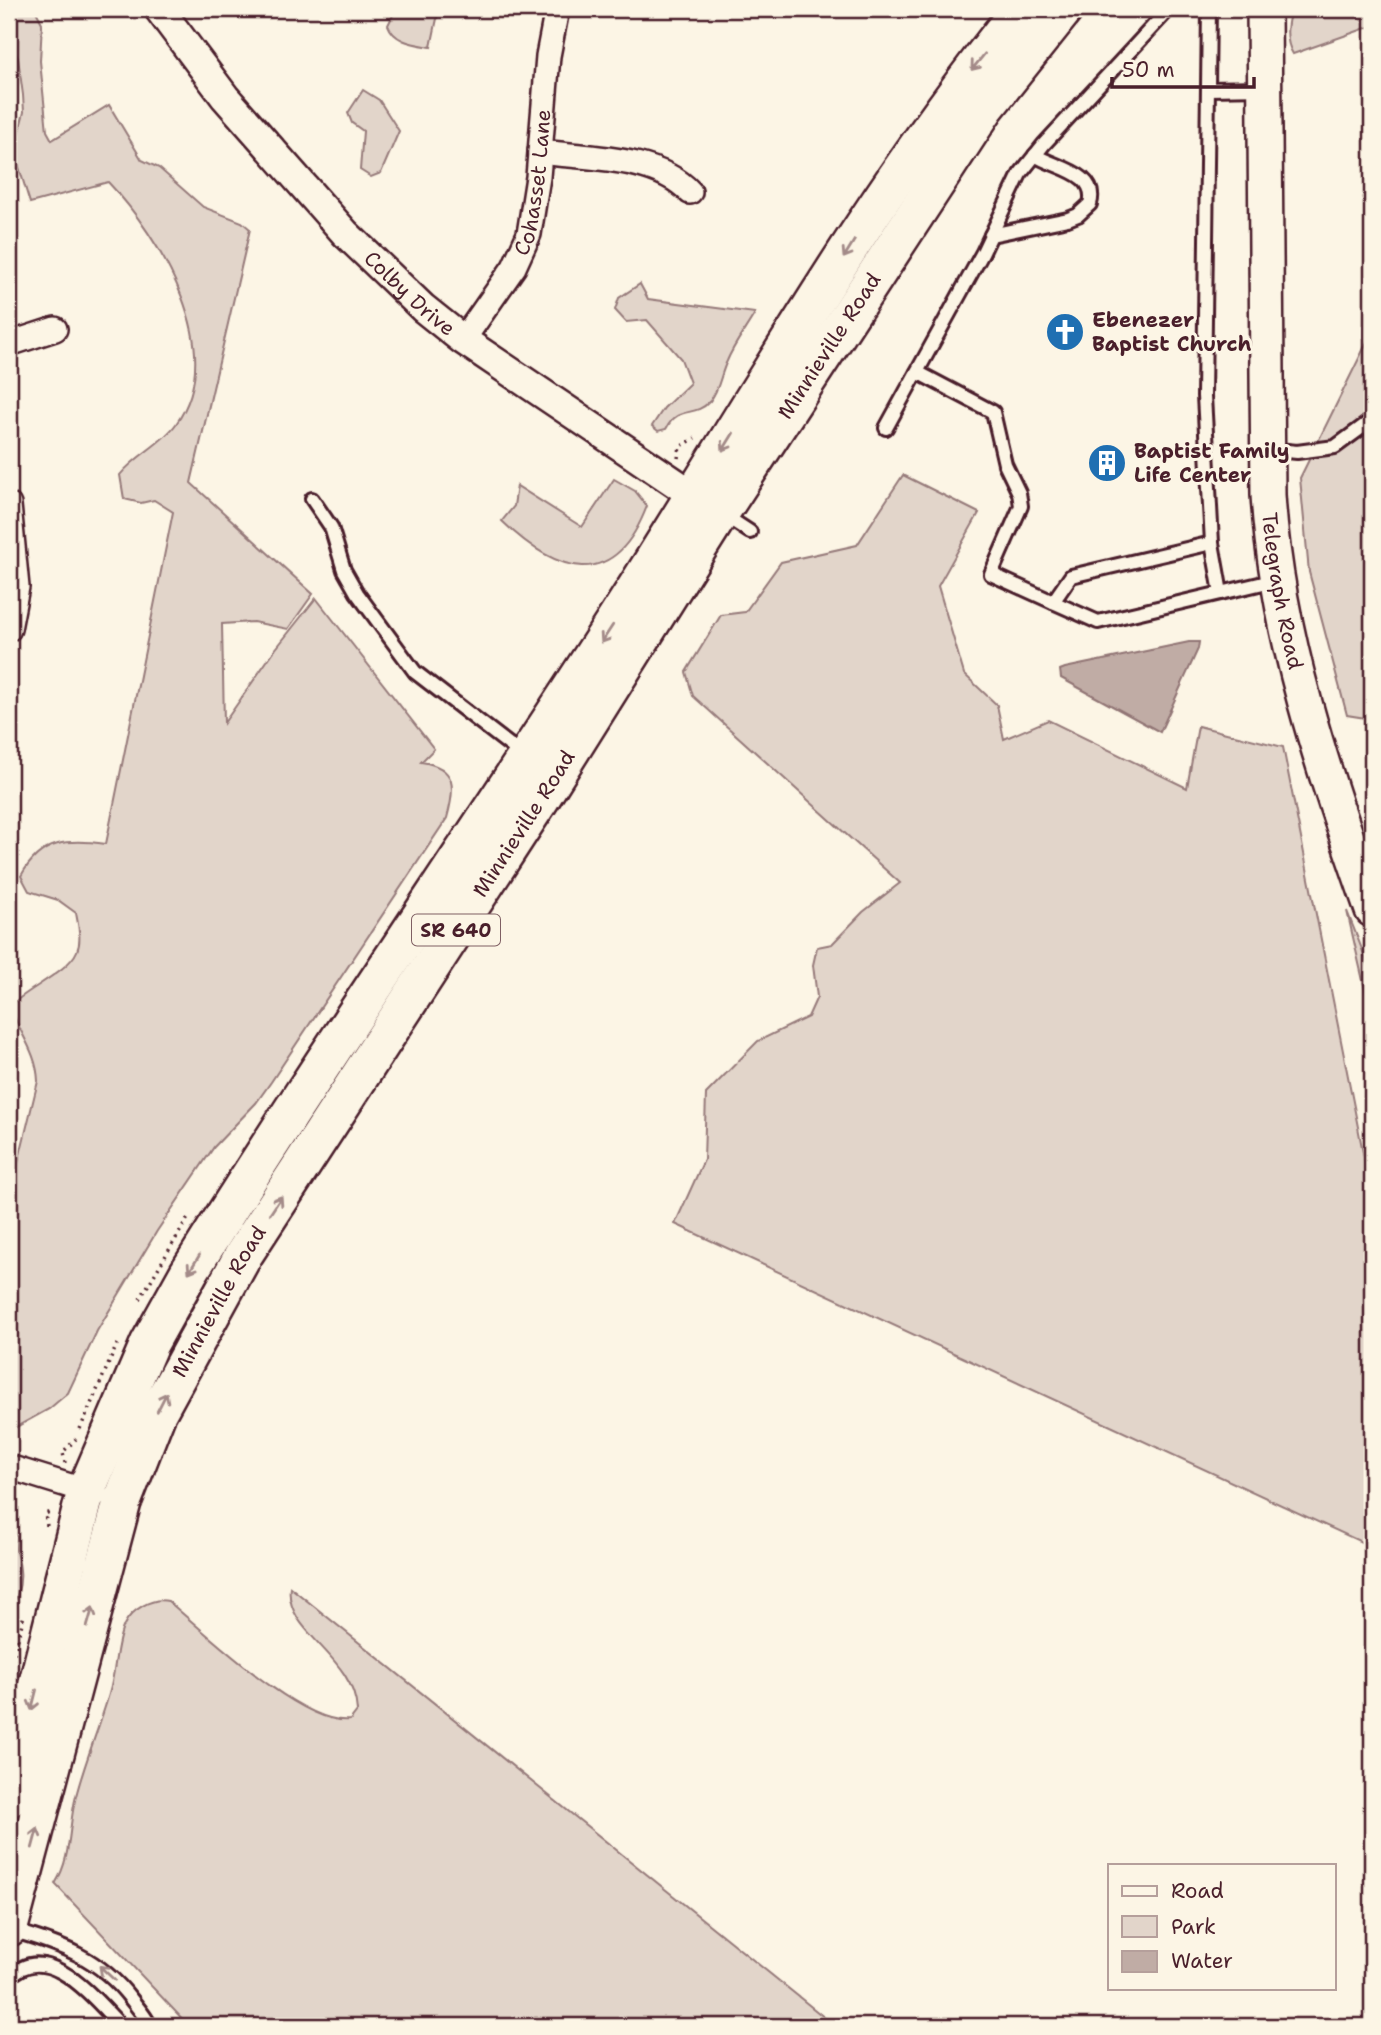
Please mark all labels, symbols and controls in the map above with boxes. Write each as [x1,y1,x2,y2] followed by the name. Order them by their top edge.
[1112,46,1253,90] scale bar
[971,52,986,70] one-way arrow
[1122,56,1175,84] text: 50 m
[507,108,558,260] street label: Cohasset Lane
[842,238,856,258] one-way arrow
[358,245,461,343] street label: Colby Drive
[771,267,887,425] street label: Minnieville Road
[1092,306,1252,358] place label: Ebenezer Baptist Church
[1044,311,1086,353] church icon: Ebenezer Baptist Church
[721,431,735,451] one-way arrow
[1134,437,1290,489] place label: Baptist Family Life Center
[1086,442,1128,484] building icon: Baptist Family Life Center
[1255,511,1310,672] street label: Telegraph Road
[599,623,613,643] one-way arrow
[466,745,582,903] street label: Minnieville Road
[412,914,500,946] road number: SR 640
[269,1196,283,1215] one-way arrow
[165,1220,273,1382] street label: Minnieville Road
[187,1253,201,1273] one-way arrow
[156,1392,170,1413] one-way arrow
[84,1606,97,1629] one-way arrow
[27,1688,40,1710] one-way arrow
[29,1827,42,1849] one-way arrow
[1108,1864,1336,1990] legend
[1171,1877,1224,1905] text: Road
[1171,1913,1216,1941] text: Park
[1171,1947,1233,1975] text: Water
[99,1965,116,1982] one-way arrow

